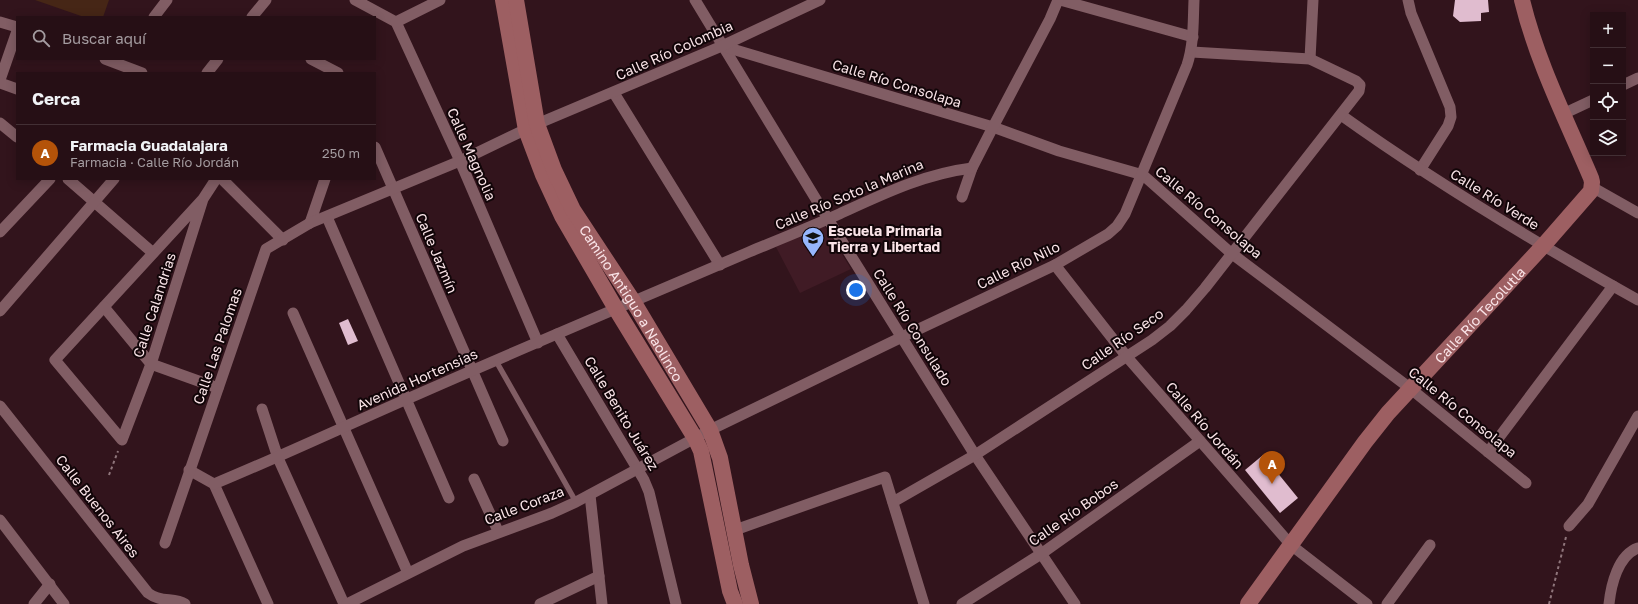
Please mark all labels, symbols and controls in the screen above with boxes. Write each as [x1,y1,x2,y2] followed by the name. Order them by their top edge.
[1590,12,1626,156] map controls
[1590,12,1626,48] button: +
[16,16,376,60] search box
[613,17,735,83] street label: Calle Río Colombia
[30,27,52,49] icon: search
[62,29,146,47] text: Buscar aquí
[1590,48,1626,84] button: −
[830,55,964,111] street label: Calle Río Consolapa
[1590,84,1626,120] button: locate
[32,88,80,109] text: Cerca
[444,105,500,203] street label: Calle Magnolia
[1590,120,1626,156] button: layers
[70,136,228,154] text: Farmacia Guadalajara
[40,145,50,161] text: A
[322,145,360,161] text: 250 m
[70,154,239,170] text: Farmacia · Calle Río Jordán
[772,155,926,233] street label: Calle Río Soto la Marina
[1152,162,1266,262] street label: Calle Río Consolapa
[1447,165,1543,233] street label: Calle Río Verde
[412,210,462,296] street label: Calle Jazmín
[576,221,687,384] street label: Camino Antiguo a Naolinco
[828,222,942,255] place label: Escuela Primaria Tierra y Libertad
[800,225,826,258] school or university icon: Escuela Primaria Tierra y Libertad
[974,238,1062,292] street label: Calle Río Nilo
[129,250,179,360] street label: Calle Calandrias
[1430,263,1528,367] street label: Calle Río Tecolutla
[870,265,956,389] street label: Calle Río Consulado
[846,280,866,300] your location
[189,285,245,407] street label: Calle Las Palomas
[1078,304,1166,374] street label: Calle Río Seco
[354,345,480,413] street label: Avenida Hortensias
[581,353,663,473] street label: Calle Benito Juárez
[1405,363,1521,461] street label: Calle Río Consolapa
[1163,378,1247,472] street label: Calle Río Jordán
[53,451,143,561] street label: Calle Buenos Aires
[1259,451,1285,484] pin: A
[1025,475,1121,549] street label: Calle Río Bobos
[482,482,566,528] street label: Calle Coraza

